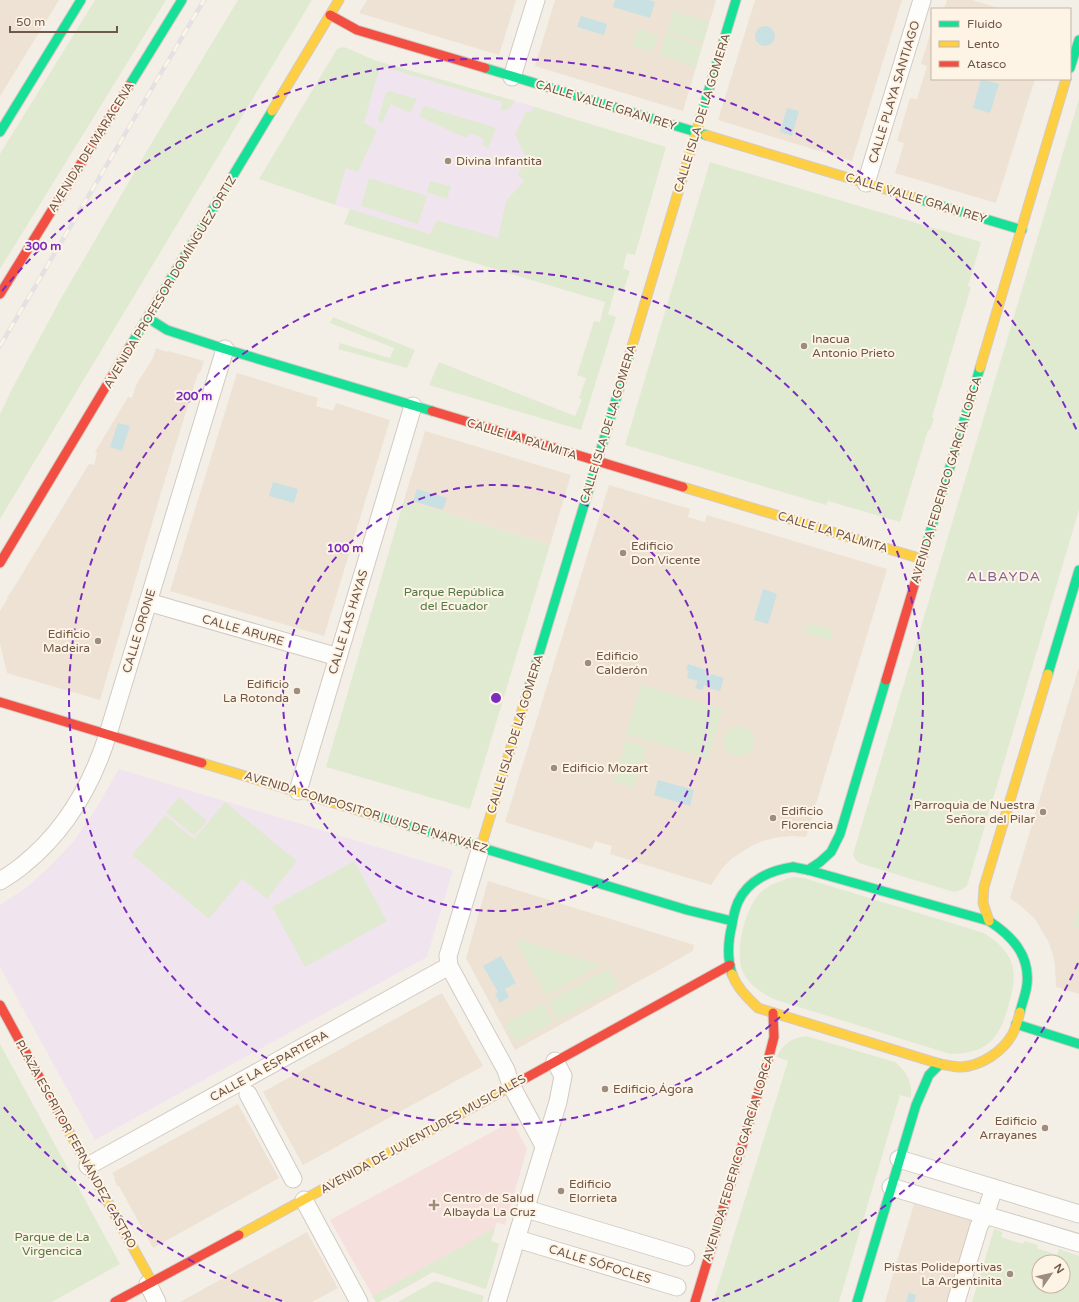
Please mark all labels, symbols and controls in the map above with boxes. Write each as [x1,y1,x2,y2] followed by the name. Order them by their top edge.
[10,8,117,34] scale bar
[931,8,1071,80] legend
[16,15,45,29] text: 50 m
[967,17,1002,31] text: Fluido
[866,19,922,165] street label: CALLE PLAYA SANTIAGO
[671,32,733,194] street label: CALLE ISLA DE LA GOMERA
[967,37,1000,51] text: Lento
[967,57,1006,71] text: Atasco
[534,77,678,133] street label: CALLE VALLE GRAN REY
[45,79,137,215] street label: AVENIDA DE MARACENA
[456,154,542,168] place label: Divina Infantita
[443,156,453,166] marker: Divina Infantita
[844,170,988,226] street label: CALLE VALLE GRAN REY
[101,173,239,391] street label: AVENIDA PROFESOR DOMÍNGUEZ ORTIZ
[25,239,61,253] text: 300 m
[812,332,895,360] place label: Inacua Antonio Prieto
[799,341,809,351] marker: Inacua Antonio Prieto
[577,343,639,505] street label: CALLE ISLA DE LA GOMERA
[908,375,984,585] street label: AVENIDA FEDERICO GARCÍA LORCA
[176,389,212,403] text: 200 m
[465,416,579,462] street label: CALLE LA PALMITA
[776,509,890,555] street label: CALLE LA PALMITA
[631,539,701,567] place label: Edificio Don Vicente
[327,541,363,555] text: 100 m
[618,548,628,558] marker: Edificio Don Vicente
[325,568,371,676] street label: CALLE LAS HAYAS
[967,568,1041,585] district label: ALBAYDA
[404,585,504,613] park label: Parque República del Ecuador
[120,587,159,675] street label: CALLE ORONE
[200,612,286,648] street label: CALLE ARURE
[43,627,90,655] place label: Edificio Madeira
[93,636,103,646] marker: Edificio Madeira
[596,649,647,677] place label: Edificio Calderón
[484,653,546,815] street label: CALLE ISLA DE LA GOMERA
[583,658,593,668] marker: Edificio Calderón
[223,677,289,705] place label: Edificio La Rotonda
[292,686,302,696] marker: Edificio La Rotonda
[489,691,503,705] centre of rings
[562,761,649,775] place label: Edificio Mozart
[549,763,559,773] marker: Edificio Mozart
[243,768,490,856] street label: AVENIDA COMPOSITOR LUIS DE NARVÁEZ
[914,798,1035,826] place label: Parroquia de Nuestra Señora del Pilar
[781,804,833,832] place label: Edificio Florencia
[1038,807,1048,817] marker: Parroquia de Nuestra Señora del Pilar
[768,813,778,823] marker: Edificio Florencia
[207,1028,331,1104] street label: CALLE LA ESPARTERA
[13,1037,140,1251] street label: PLAZA ESCRITOR FERNÁNDEZ CASTRO
[700,1053,776,1263] street label: AVENIDA FEDERICO GARCÍA LORCA
[318,1071,528,1197] street label: AVENIDA DE JUVENTUDES MUSICALES
[613,1082,694,1096] place label: Edificio Ágora
[600,1084,610,1094] marker: Edificio Ágora
[979,1114,1037,1142] place label: Edificio Arrayanes
[1040,1123,1050,1133] marker: Edificio Arrayanes
[569,1177,617,1205] place label: Edificio Elorrieta
[556,1186,566,1196] marker: Edificio Elorrieta
[443,1191,536,1219] place label: Centro de Salud Albayda La Cruz
[428,1199,440,1211] marker: Centro de Salud Albayda La Cruz
[15,1230,89,1258] park label: Parque de La Virgencica
[547,1242,653,1286] street label: CALLE SÓFOCLES
[1031,1254,1071,1294] north arrow
[884,1260,1002,1288] place label: Pistas Polideportivas La Argentinita
[1051,1261,1067,1276] text: N
[1005,1269,1015,1279] marker: Pistas Polideportivas La Argentinita

